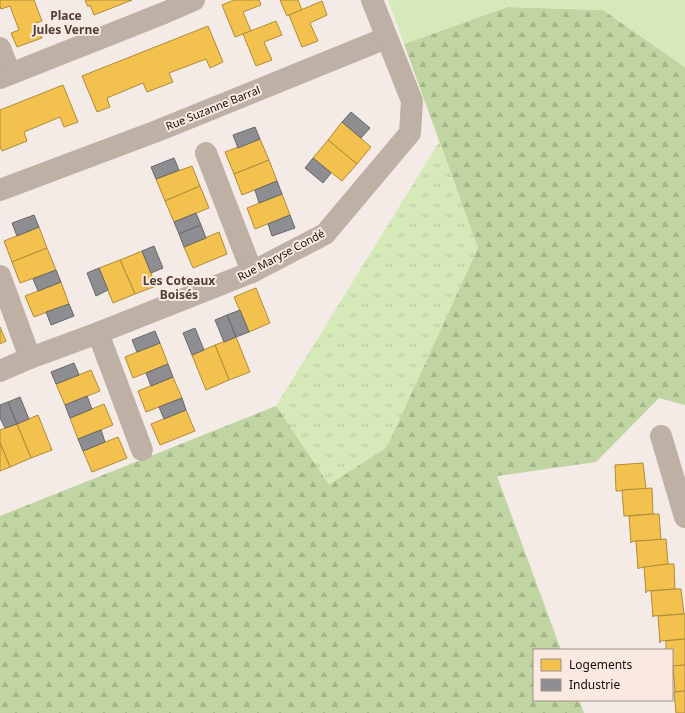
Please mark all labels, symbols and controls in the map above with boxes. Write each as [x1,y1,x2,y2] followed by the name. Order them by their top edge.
[32,7,99,38] district label: Place Jules Verne
[163,82,262,133] street label: Rue Suzanne Barral
[235,225,327,284] street label: Rue Maryse Condé
[143,272,215,303] district label: Les Coteaux Boisés
[533,649,673,701] legend
[569,656,632,673] text: Logements
[569,676,620,693] text: Industrie

